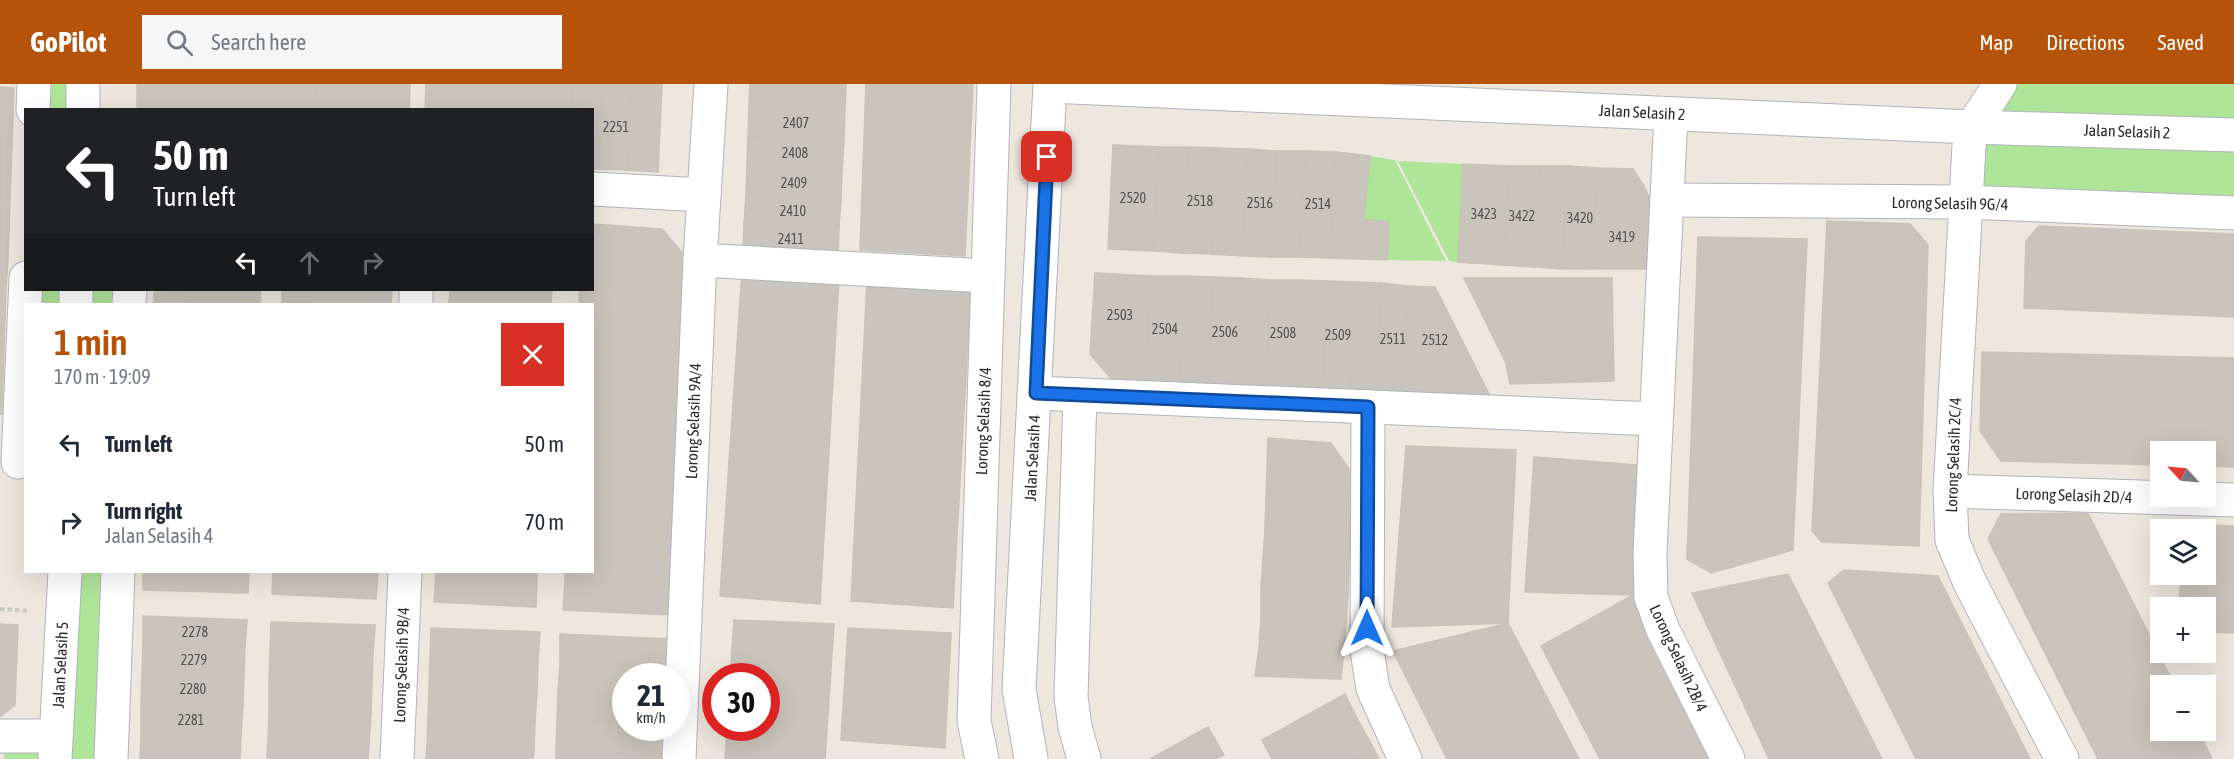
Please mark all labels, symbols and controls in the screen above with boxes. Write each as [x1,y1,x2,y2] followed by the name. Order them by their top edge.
[142,15,562,69] search box
[30,26,106,58] text: GoPilot
[163,26,196,59] icon: search
[211,29,306,55] text: Search here
[1979,30,2013,54] text: Map
[2046,30,2125,54] text: Directions
[2158,30,2204,54] text: Saved
[1598,101,1686,123] street label: Jalan Selasih 2
[783,115,809,131] house number: 2407
[603,119,629,135] house number: 2251
[2083,120,2171,142] street label: Jalan Selasih 2
[153,131,228,179] text: 50 m
[1021,131,1072,182] pin
[54,132,132,210] icon: left
[1030,140,1063,173] icon: arrive
[782,145,809,161] house number: 2408
[781,175,807,191] house number: 2409
[153,181,236,212] text: Turn left
[1120,190,1147,206] house number: 2520
[1187,193,1214,209] house number: 2518
[1892,193,2008,214] street label: Lorong Selasih 9G/4
[1247,195,1274,211] house number: 2516
[1305,196,1332,212] house number: 2514
[780,203,807,219] house number: 2410
[1471,206,1497,222] house number: 3423
[1509,208,1535,224] house number: 3422
[1567,210,1594,226] house number: 3420
[1609,229,1635,245] house number: 3419
[778,231,804,247] house number: 2411
[230,246,263,279] icon: left
[293,246,326,279] icon: ahead
[356,246,389,279] icon: right
[1107,307,1133,323] house number: 2503
[54,321,128,363] text: 1 min
[1152,321,1179,337] house number: 2504
[501,323,564,386] button: close
[1212,324,1239,340] house number: 2506
[1270,325,1297,341] house number: 2508
[1325,327,1351,343] house number: 2509
[1380,331,1406,347] house number: 2511
[1422,332,1448,348] house number: 2512
[682,363,705,479] street label: Lorong Selasih 9A/4
[54,365,151,388] text: 170 m · 19:09
[972,367,995,475] street label: Lorong Selasih 8/4
[1942,397,1965,513] street label: Lorong Selasih 2C/4
[1021,414,1043,502] street label: Jalan Selasih 4
[54,428,87,461] icon: left
[105,431,172,457] text: Turn left
[524,431,564,457] text: 50 m
[2150,441,2216,507] north arrow
[2150,441,2216,741] map controls
[2015,484,2133,507] street label: Lorong Selasih 2D/4
[105,498,182,524] text: Turn right
[54,506,87,539] icon: right
[524,509,564,535] text: 70 m
[2150,519,2216,585] button: layers
[105,524,213,547] text: Jalan Selasih 4
[1335,596,1399,660] position arrow
[2150,597,2216,663] button: +
[1645,602,1712,715] street label: Lorong Selasih 2B/4
[390,607,413,723] street label: Lorong Selasih 9B/4
[49,621,71,709] street label: Jalan Selasih 5
[182,624,209,640] house number: 2278
[181,652,207,668] house number: 2279
[702,663,780,741] speed limit sign: 30
[2150,675,2216,741] button: −
[637,678,665,712] text: 21
[180,681,207,697] house number: 2280
[636,709,666,726] text: km/h
[178,712,204,728] house number: 2281

